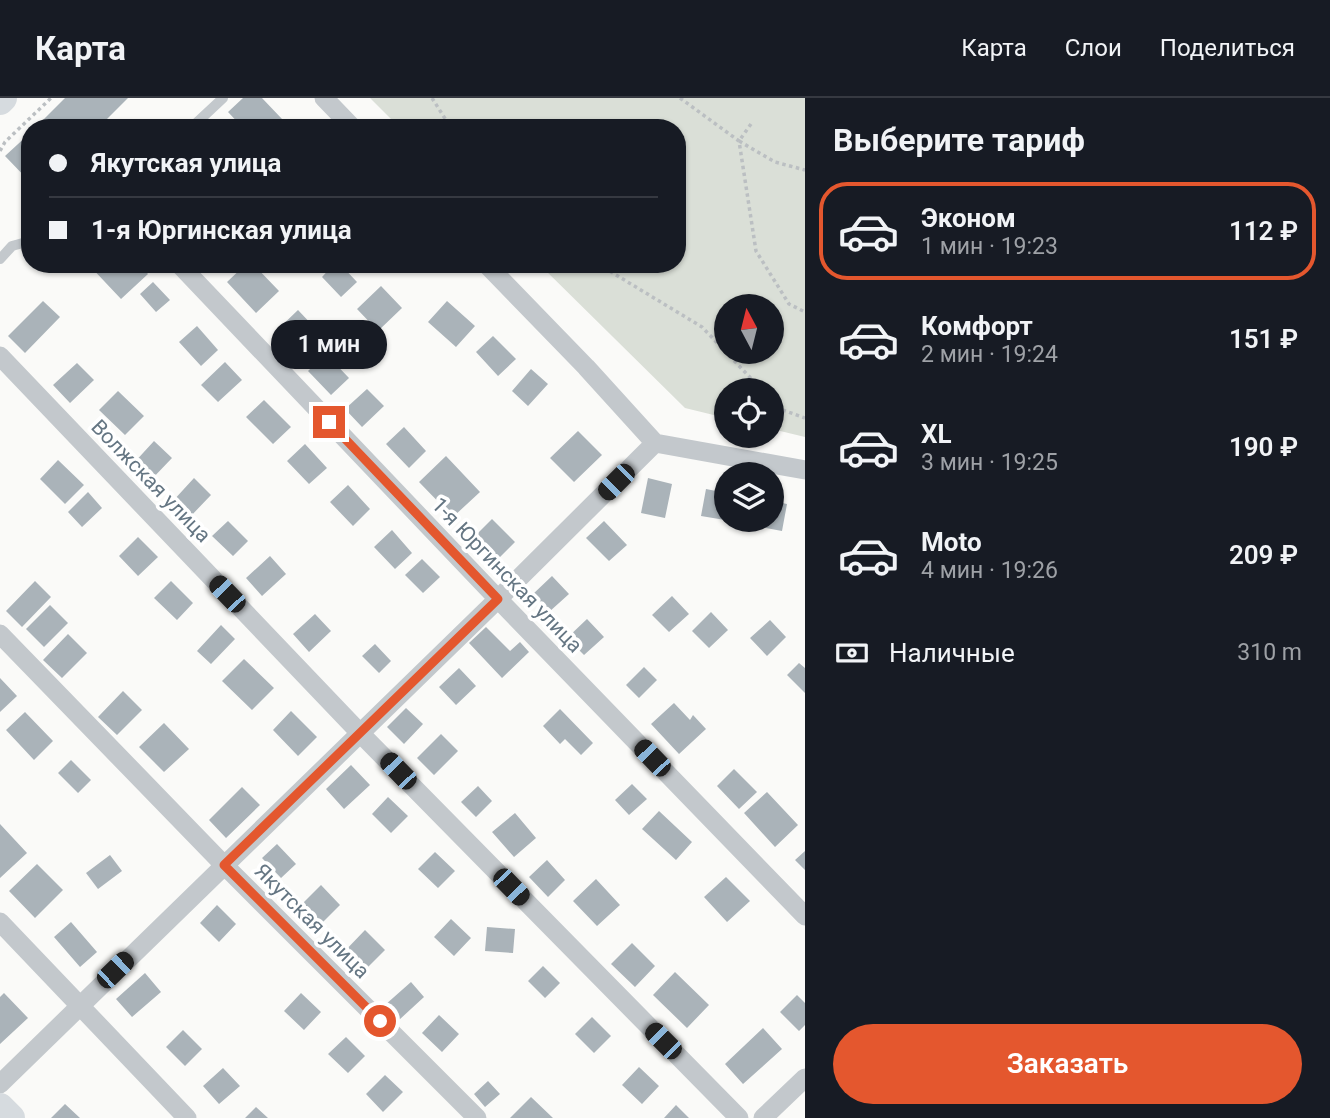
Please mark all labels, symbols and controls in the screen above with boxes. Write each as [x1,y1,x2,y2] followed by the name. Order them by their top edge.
[35,29,126,68] text: Карта
[961,34,1027,62] text: Карта
[1065,34,1122,62] text: Слои
[1160,34,1295,62] text: Поделиться
[833,121,1085,159] text: Выберите тариф
[91,148,281,178] text: Якутская улица
[837,200,900,263] icon: car
[921,203,1016,233] text: Эконом
[91,215,352,245] text: 1-я Юргинская улица
[1229,216,1298,246] text: 112 ₽
[921,233,1058,260] text: 1 мин · 19:23
[714,294,784,364] north arrow
[714,294,784,532] map controls
[837,308,900,371] icon: car
[921,311,1033,341] text: Комфорт
[271,320,387,370] callout: 1 мин
[1229,324,1298,354] text: 151 ₽
[298,331,360,358] text: 1 мин
[921,341,1058,368] text: 2 мин · 19:24
[714,378,784,448] button: locate
[313,406,345,438] route end
[86,415,216,547] street label: Волжская улица
[837,416,900,479] icon: car
[921,419,952,449] text: XL
[1229,432,1298,462] text: 190 ₽
[921,449,1058,476] text: 3 мин · 19:25
[594,460,639,504] car
[714,462,784,532] button: layers
[427,493,587,657] street label: 1-я Юргинская улица
[837,524,900,587] icon: car
[921,527,982,557] text: Moto
[1229,540,1298,570] text: 209 ₽
[921,557,1058,584] text: 4 мин · 19:26
[205,572,250,616] car
[833,634,871,672] icon: cash
[889,638,1015,668] text: Наличные
[1237,639,1302,666] text: 310 m
[630,736,675,780] car
[376,749,421,793] car
[250,859,374,983] street label: Якутская улица
[489,865,534,909] car
[93,948,138,992] car
[364,1005,396,1037] route start
[641,1019,686,1063] car
[833,1024,1302,1104] button: Заказать

